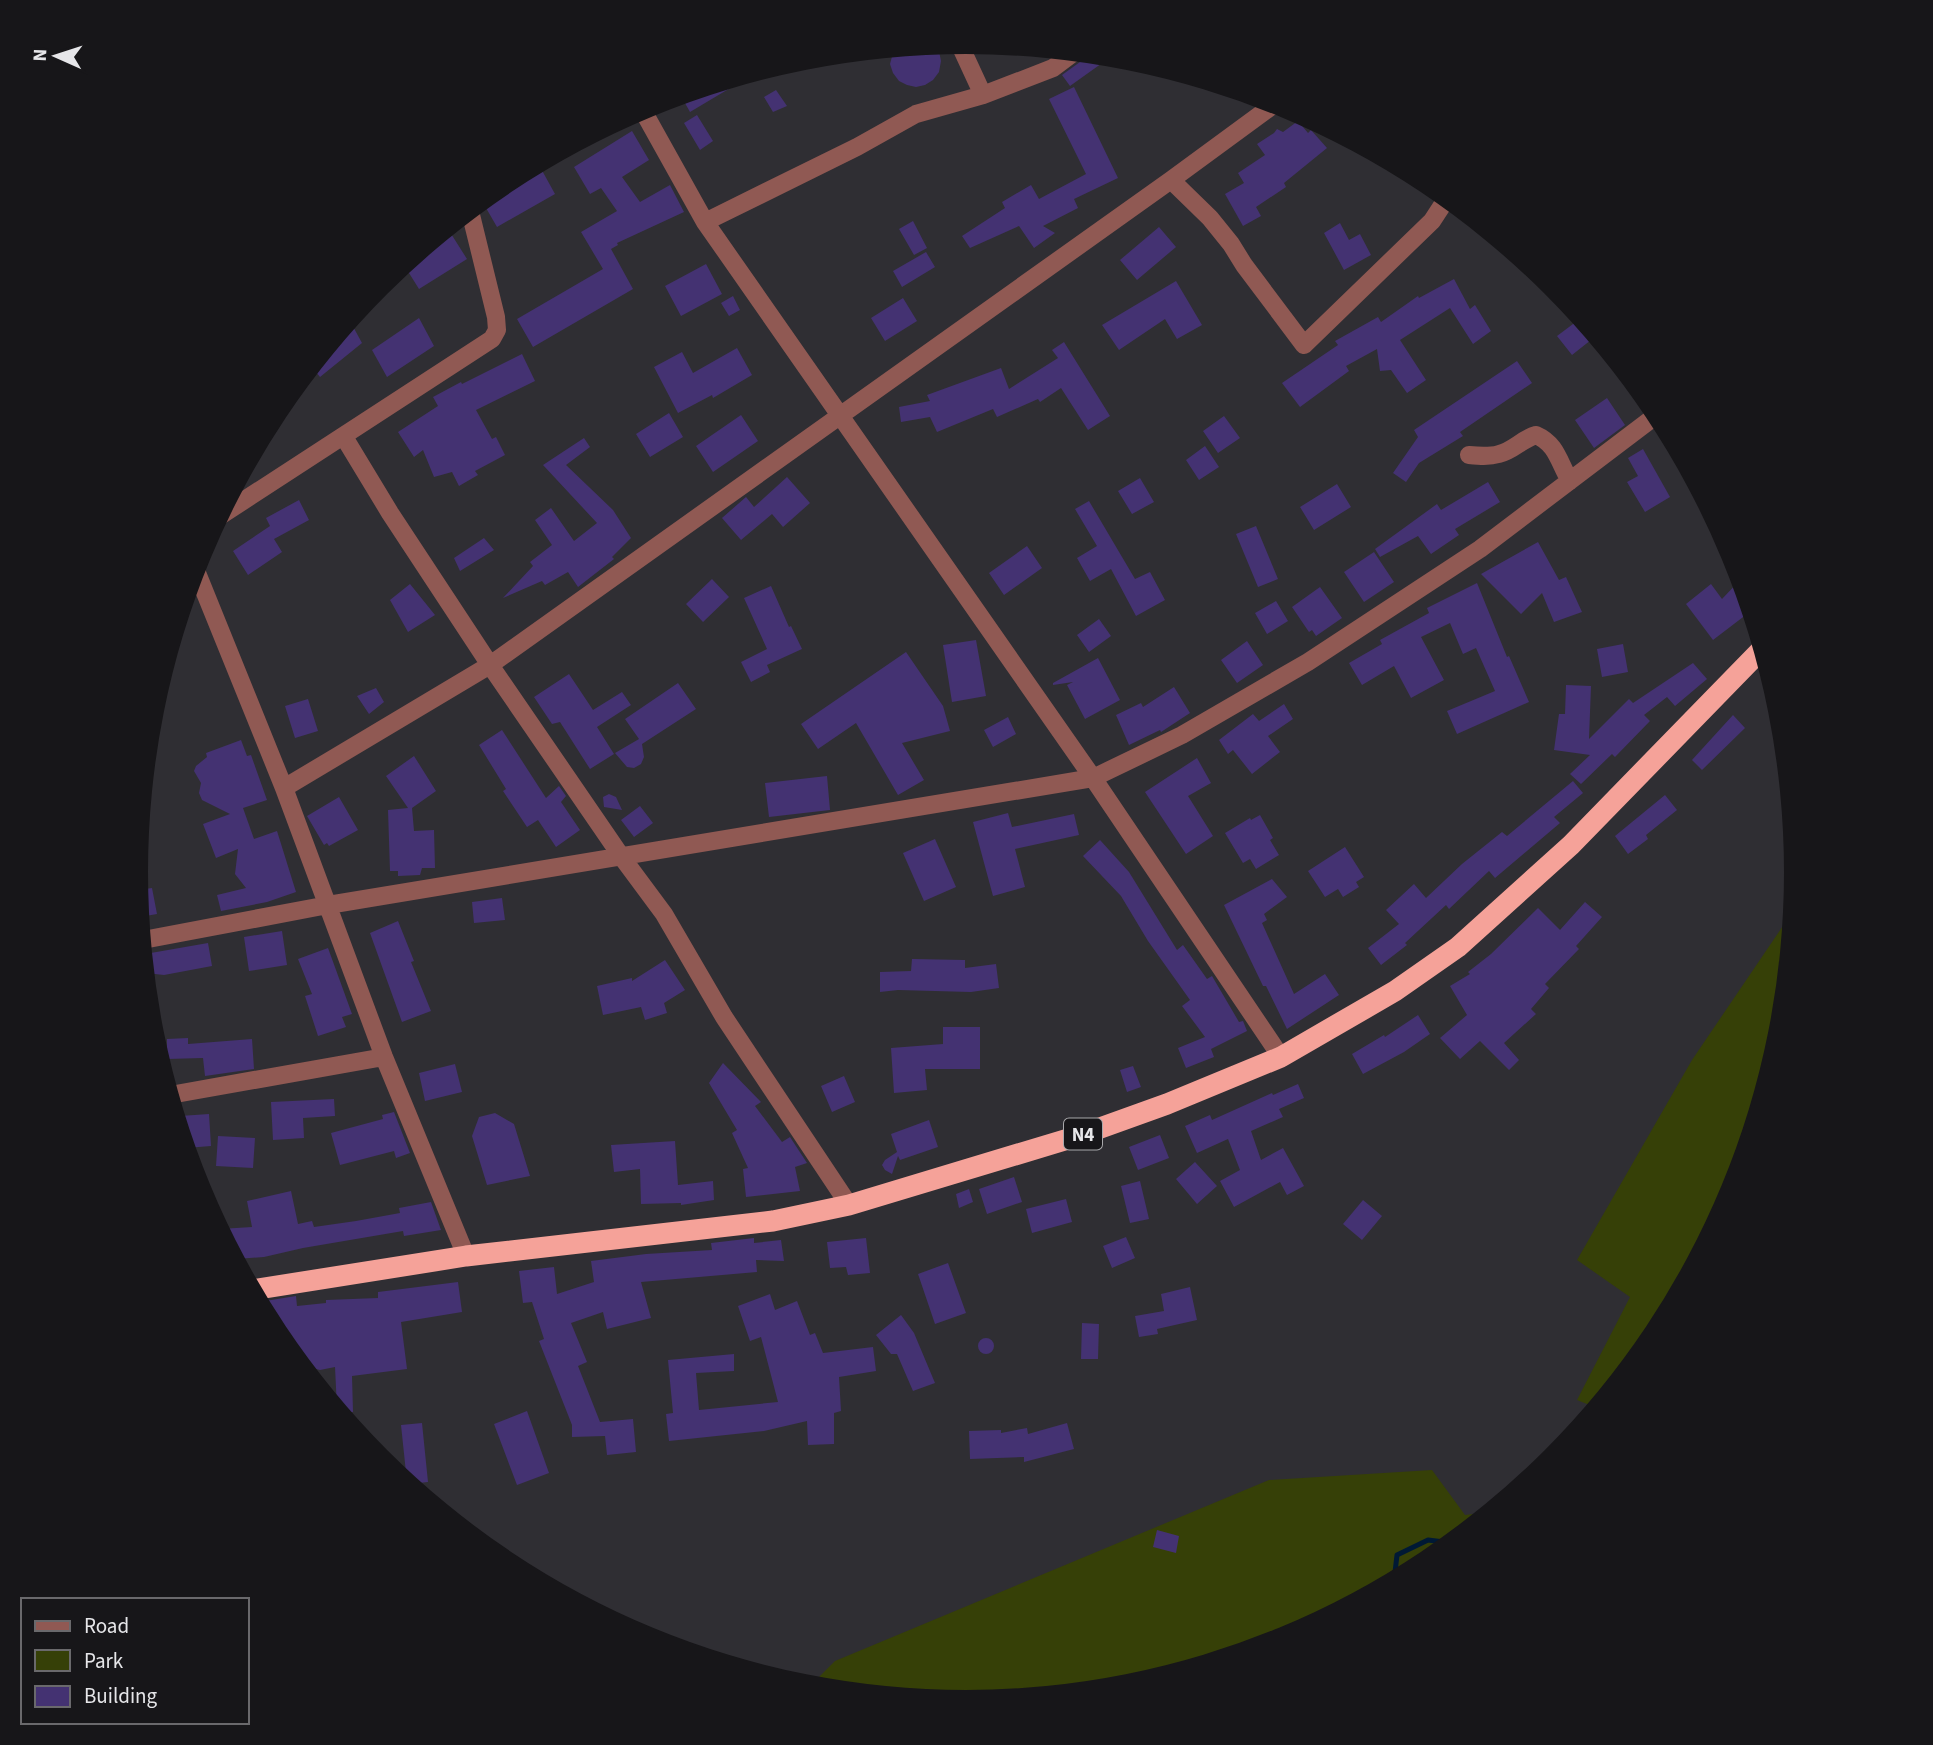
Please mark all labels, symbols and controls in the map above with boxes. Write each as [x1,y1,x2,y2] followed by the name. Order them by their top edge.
[21,21,91,91] north arrow
[27,48,54,62] text: N
[1064,1118,1102,1150] road number: N4
[21,1598,248,1724] legend
[84,1611,129,1641] text: Road
[84,1646,124,1676] text: Park
[84,1681,158,1711] text: Building

